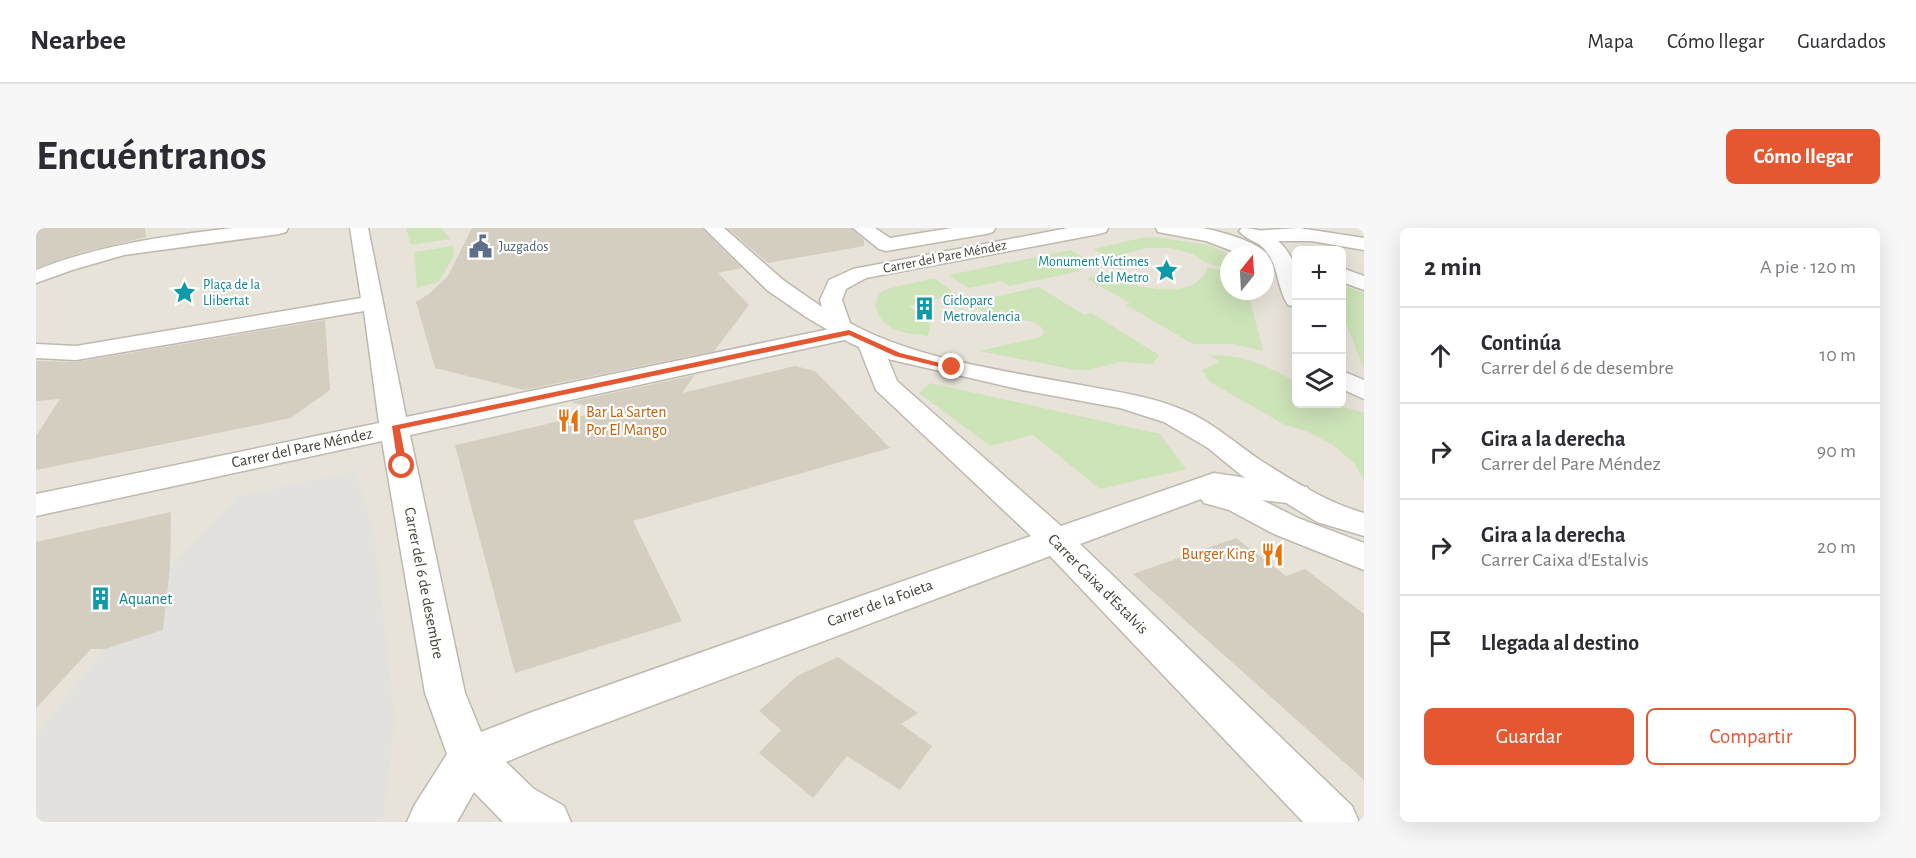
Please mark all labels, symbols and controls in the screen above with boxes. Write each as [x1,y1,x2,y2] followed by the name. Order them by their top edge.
[30,27,126,55] text: Nearbee
[1588,31,1634,52] text: Mapa
[1667,31,1764,52] text: Cómo llegar
[1797,31,1886,52] text: Guardados
[1726,129,1880,184] button: Cómo llegar
[36,135,267,177] text: Encuéntranos
[468,234,494,260] public building icon: Juzgados
[882,238,1008,276] street label: Carrer del Pare Méndez
[499,240,549,254] place label: Juzgados
[1220,246,1274,300] north arrow
[1292,246,1346,408] map controls
[1292,246,1346,300] button: +
[1424,254,1482,280] text: 2 min
[1038,255,1149,285] place label: Monument Víctimes del Metro
[1154,257,1180,283] place icon: Monument Víctimes del Metro
[1760,257,1856,277] text: A pie · 120 m
[203,278,261,308] place label: Plaça de la Llibertat
[172,280,198,306] place icon: Plaça de la Llibertat
[943,294,1021,324] place label: Cicloparc Metrovalencia
[912,296,938,322] building icon: Cicloparc Metrovalencia
[1292,300,1346,354] button: −
[1481,332,1561,354] text: Continúa
[1424,339,1457,372] icon: ahead
[1819,345,1856,365] text: 10 m
[938,353,964,379] route end
[1292,354,1346,408] button: layers
[1481,358,1674,378] text: Carrer del 6 de desembre
[586,404,667,438] place label: Bar La Sarten Por El Mango
[555,408,581,434] restaurant icon: Bar La Sarten Por El Mango
[230,425,374,471] street label: Carrer del Pare Méndez
[1481,428,1626,450] text: Gira a la derecha
[1424,435,1457,468] icon: right
[1817,441,1856,461] text: 90 m
[388,452,414,478] route start
[1481,454,1661,474] text: Carrer del Pare Méndez
[401,506,447,660] street label: Carrer del 6 de desembre
[1481,524,1626,546] text: Gira a la derecha
[1045,531,1151,637] street label: Carrer Caixa d'Estalvis
[1424,531,1457,564] icon: right
[1817,537,1856,557] text: 20 m
[1260,541,1286,567] restaurant icon: Burger King
[1182,546,1255,562] place label: Burger King
[1481,550,1649,570] text: Carrer Caixa d'Estalvis
[825,576,935,630] street label: Carrer de la Foieta
[88,586,114,612] building icon: Aquanet
[119,591,172,607] place label: Aquanet
[1424,627,1457,660] icon: arrive
[1481,632,1639,654] text: Llegada al destino
[1424,708,1634,765] button: Guardar
[1646,708,1856,765] button: Compartir

